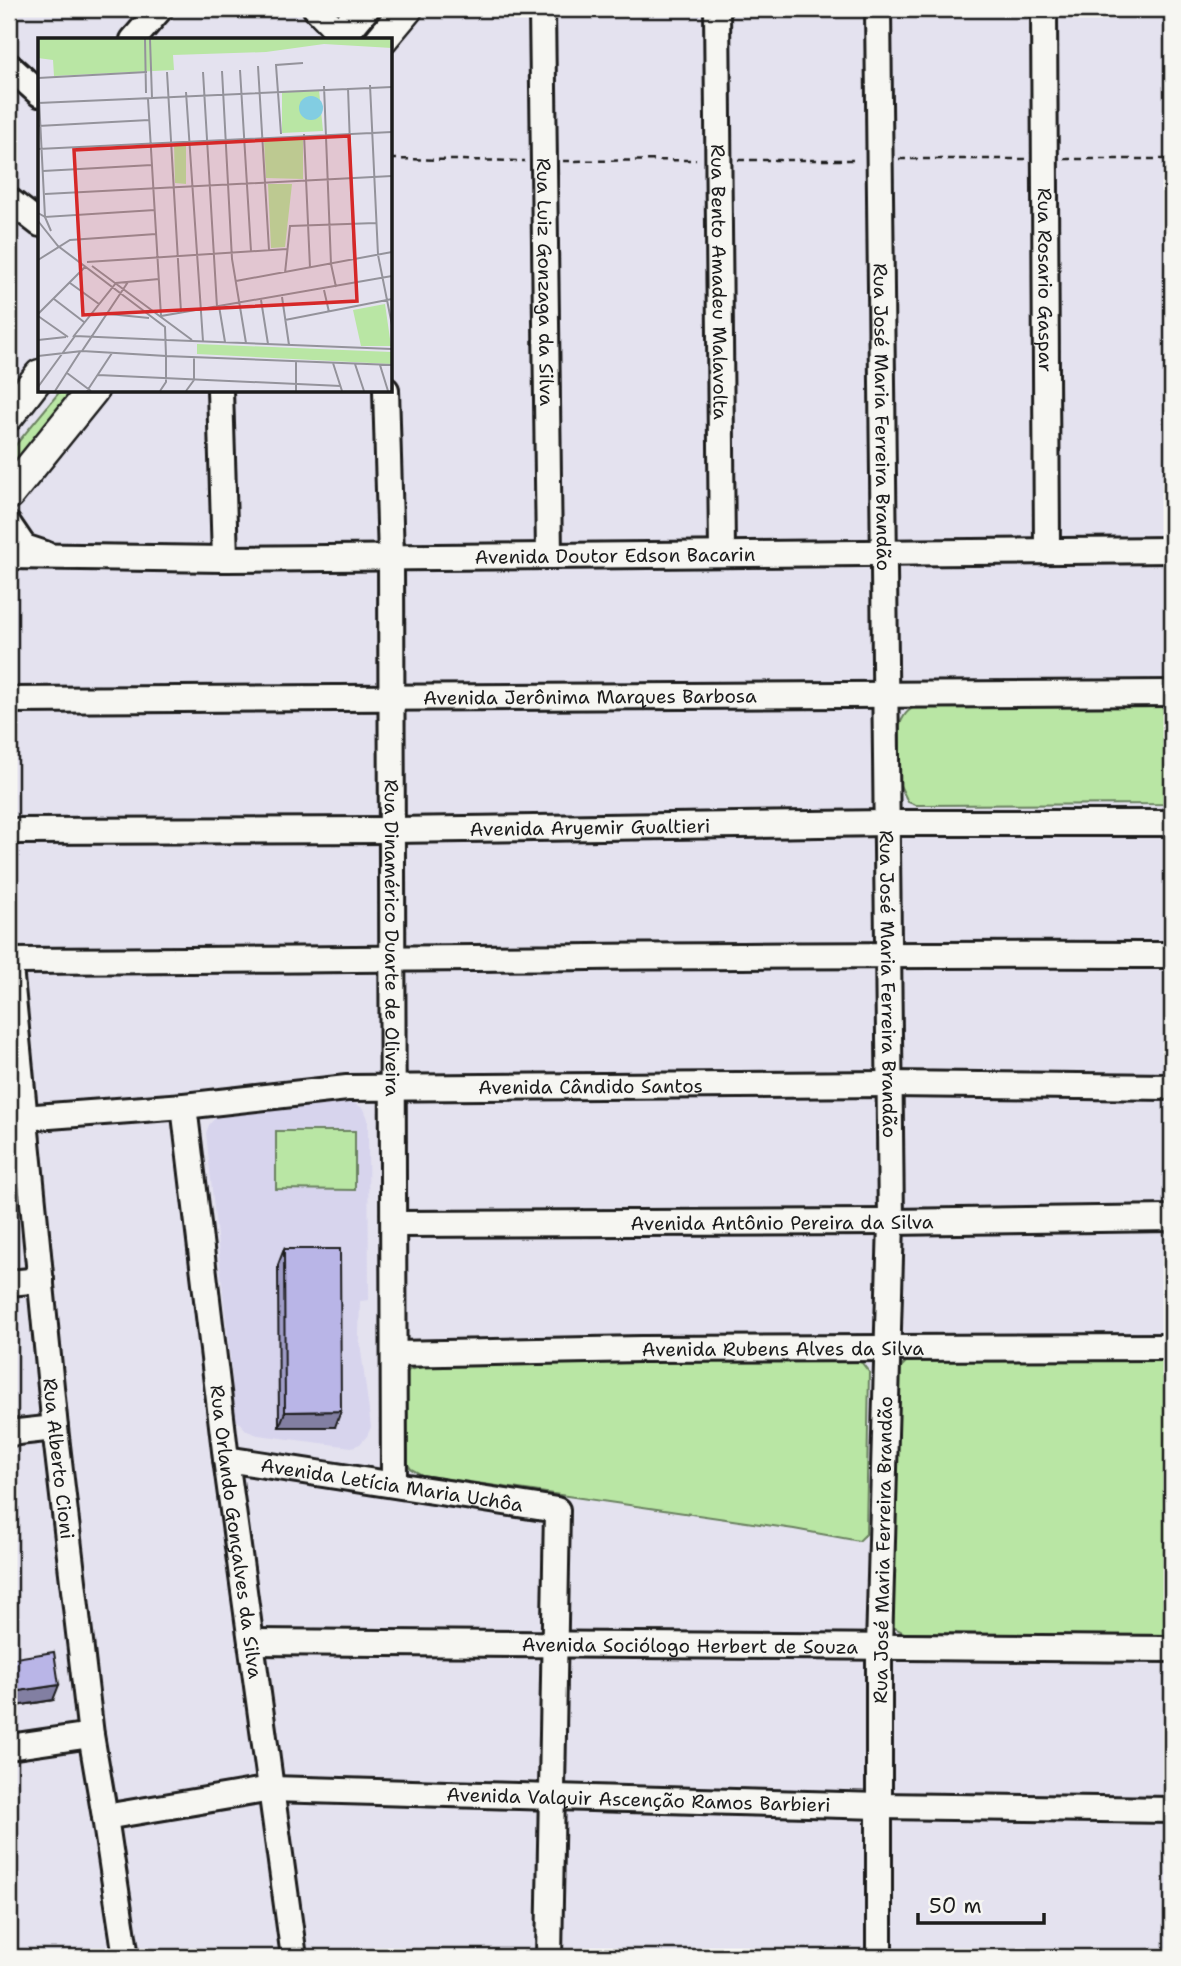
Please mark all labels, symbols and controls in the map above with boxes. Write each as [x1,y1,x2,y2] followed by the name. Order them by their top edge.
[38,38,392,392] inset map
[706,144,733,420] street label: Rua Bento Amadeu Malavolta
[531,158,560,406] street label: Rua Luiz Gonzaga da Silva
[1032,188,1059,372] street label: Rua Rosario Gaspar
[868,263,897,571] street label: Rua José Maria Ferreira Brandão
[475,541,755,569] street label: Avenida Doutor Edson Bacarin
[423,683,757,710] street label: Avenida Jerônima Marques Barbosa
[379,779,405,1097] street label: Rua Dinamérico Duarte de Oliveira
[469,813,710,841] street label: Avenida Aryemir Gualtieri
[874,830,903,1138] street label: Rua José Maria Ferreira Brandão
[478,1073,703,1100] street label: Avenida Cândido Santos
[630,1209,934,1236] street label: Avenida Antônio Pereira da Silva
[642,1335,924,1361] street label: Avenida Rubens Alves da Silva
[38,1377,80,1540] street label: Rua Alberto Cioni
[205,1384,268,1680] street label: Rua Orlando Gonçalves da Silva
[868,1396,898,1704] street label: Rua José Maria Ferreira Brandão
[259,1452,525,1517] street label: Avenida Letícia Maria Uchôa
[522,1632,858,1659] street label: Avenida Sociólogo Herbert de Souza
[446,1781,831,1817] street label: Avenida Valquir Ascenção Ramos Barbieri
[918,1882,1044,1926] scale bar
[929,1892,982,1920] text: 50 m

